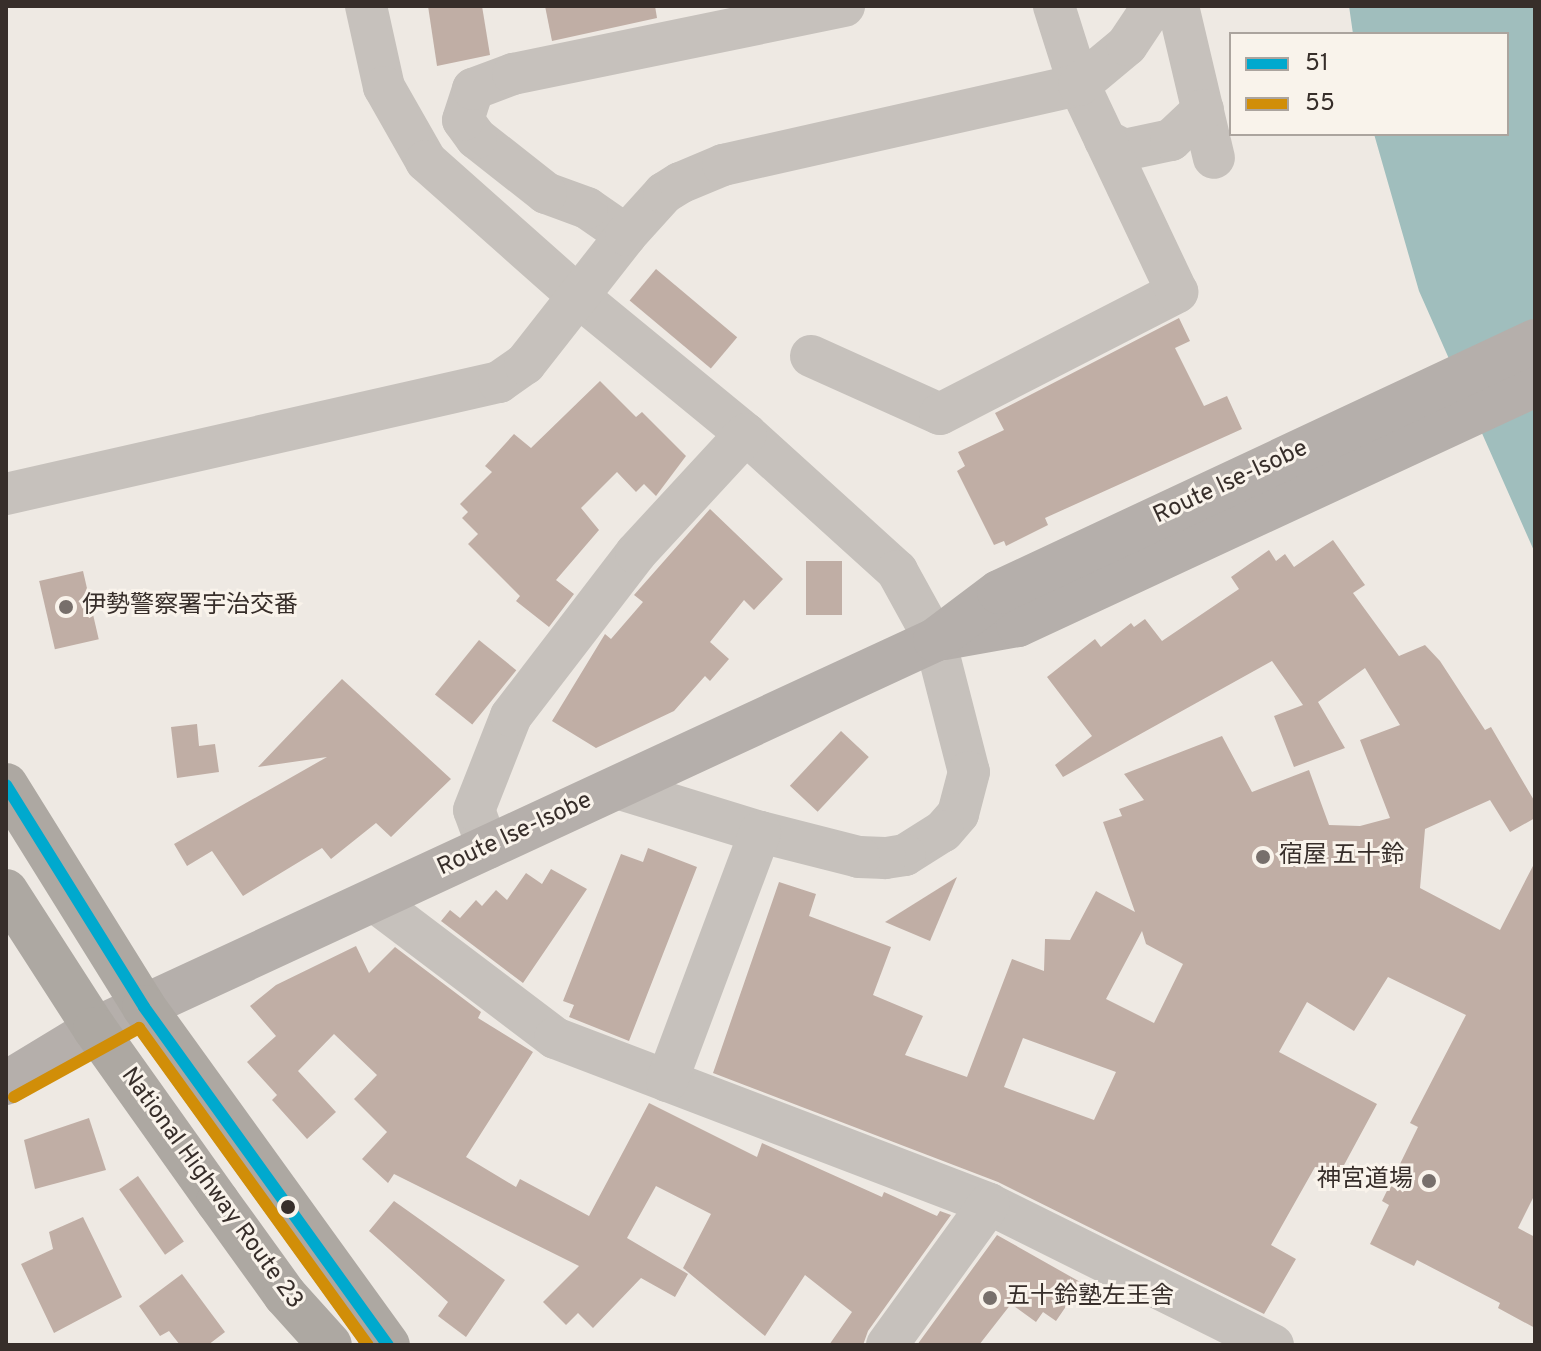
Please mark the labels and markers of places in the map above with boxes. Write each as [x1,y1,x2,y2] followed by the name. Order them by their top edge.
[82,593,298,621] place label: 伊勢警察署宇治交番
[57,598,75,616] marker: 伊勢警察署宇治交番
[1279,843,1405,871] place label: 宿屋 五十鈴
[1254,848,1272,866] marker: 宿屋 五十鈴
[1317,1167,1413,1195] place label: 神宮道場
[1420,1172,1438,1190] marker: 神宮道場
[280,1199,296,1215] unlabelled marker
[1006,1284,1174,1312] place label: 五十鈴塾左王舎
[981,1289,999,1307] marker: 五十鈴塾左王舎

